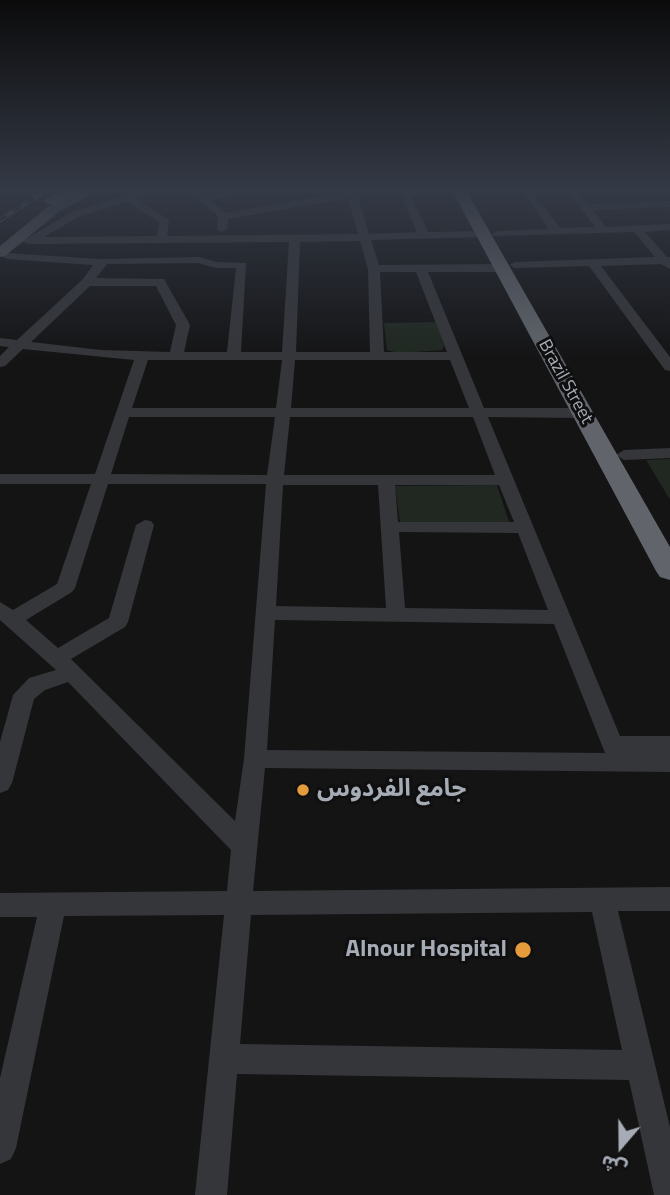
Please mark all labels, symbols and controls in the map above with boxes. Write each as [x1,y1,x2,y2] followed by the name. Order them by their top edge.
[533,336,597,428] street label: Brazil Street
[317,776,466,804] place label: جامع الفردوس
[295,782,311,798] marker: جامع الفردوس
[346,936,507,964] place label: Alnour Hospital
[513,940,533,960] marker: Alnour Hospital
[586,1111,656,1181] north arrow
[596,1148,631,1184] text: ش

